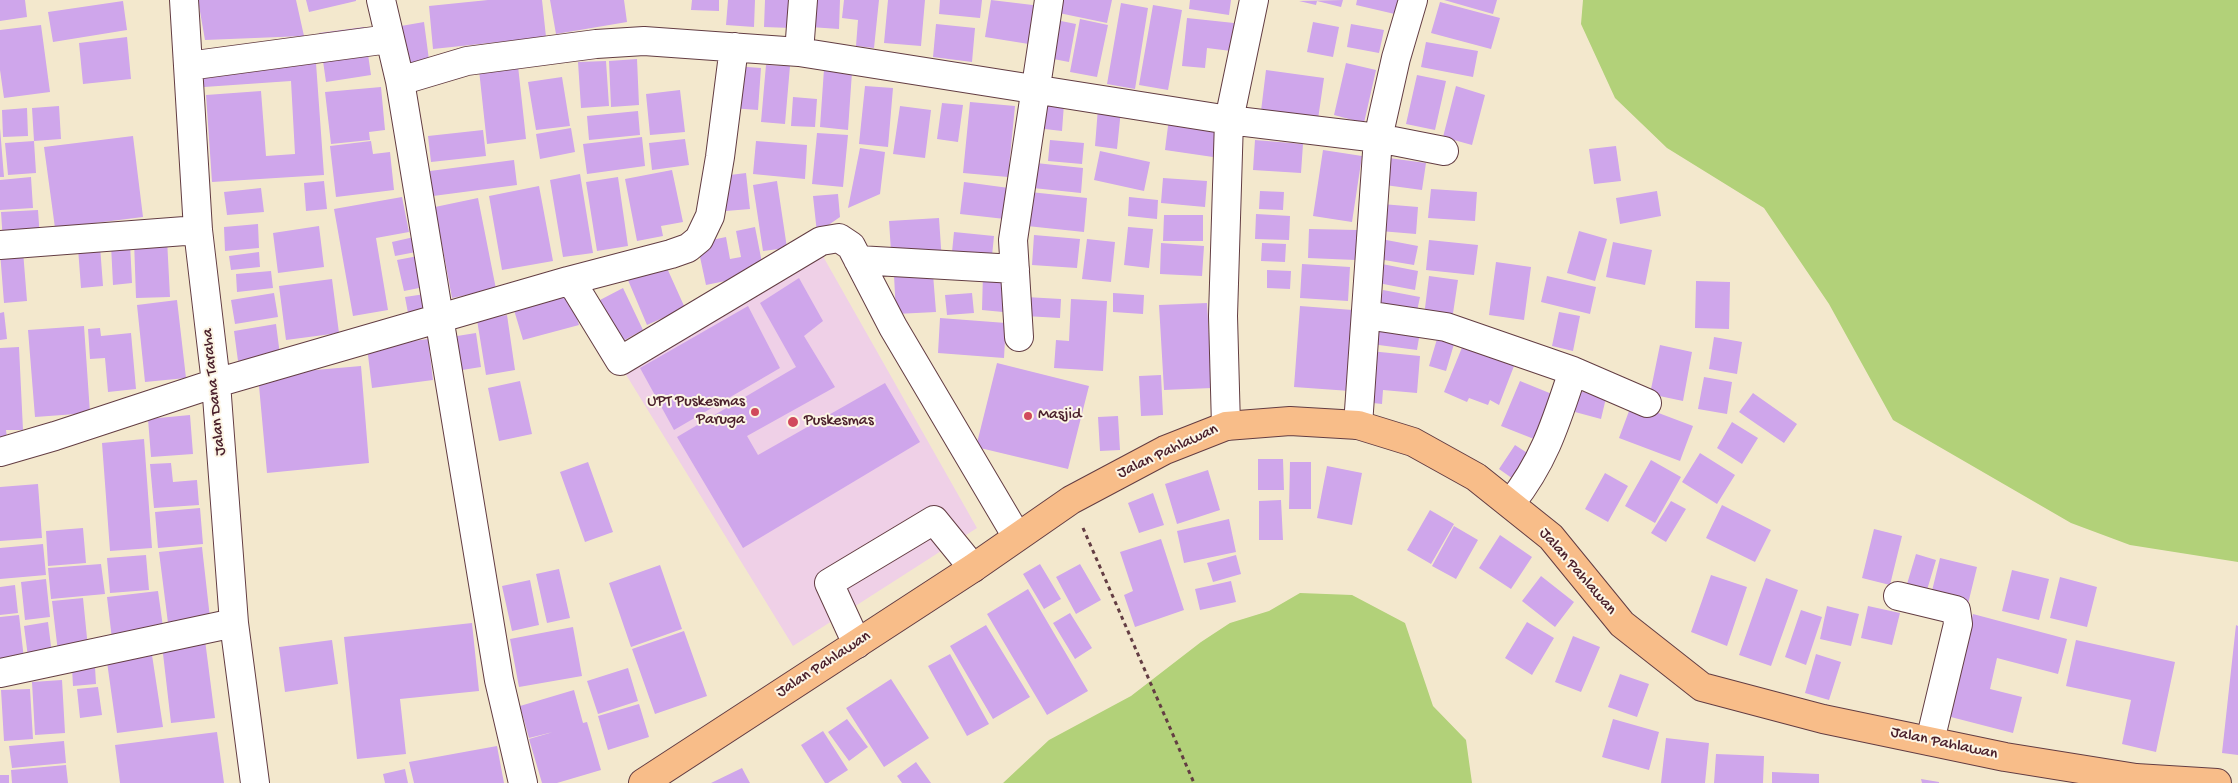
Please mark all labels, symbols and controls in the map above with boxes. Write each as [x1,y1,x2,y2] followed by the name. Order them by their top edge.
[199,327,231,457] street label: Jalan Dana Taraha
[647,393,745,431] place label: UPT Puskesmas Paruga
[749,406,761,418] marker: UPT Puskesmas Paruga
[1038,406,1081,426] place label: Masjid
[1022,410,1034,422] marker: Masjid
[804,412,874,432] place label: Puskesmas
[786,415,800,429] marker: Puskesmas
[1115,420,1221,484] street label: Jalan Pahlawan
[1534,525,1620,619] street label: Jalan Pahlawan
[773,627,875,703] street label: Jalan Pahlawan
[1889,723,1999,765] street label: Jalan Pahlawan

